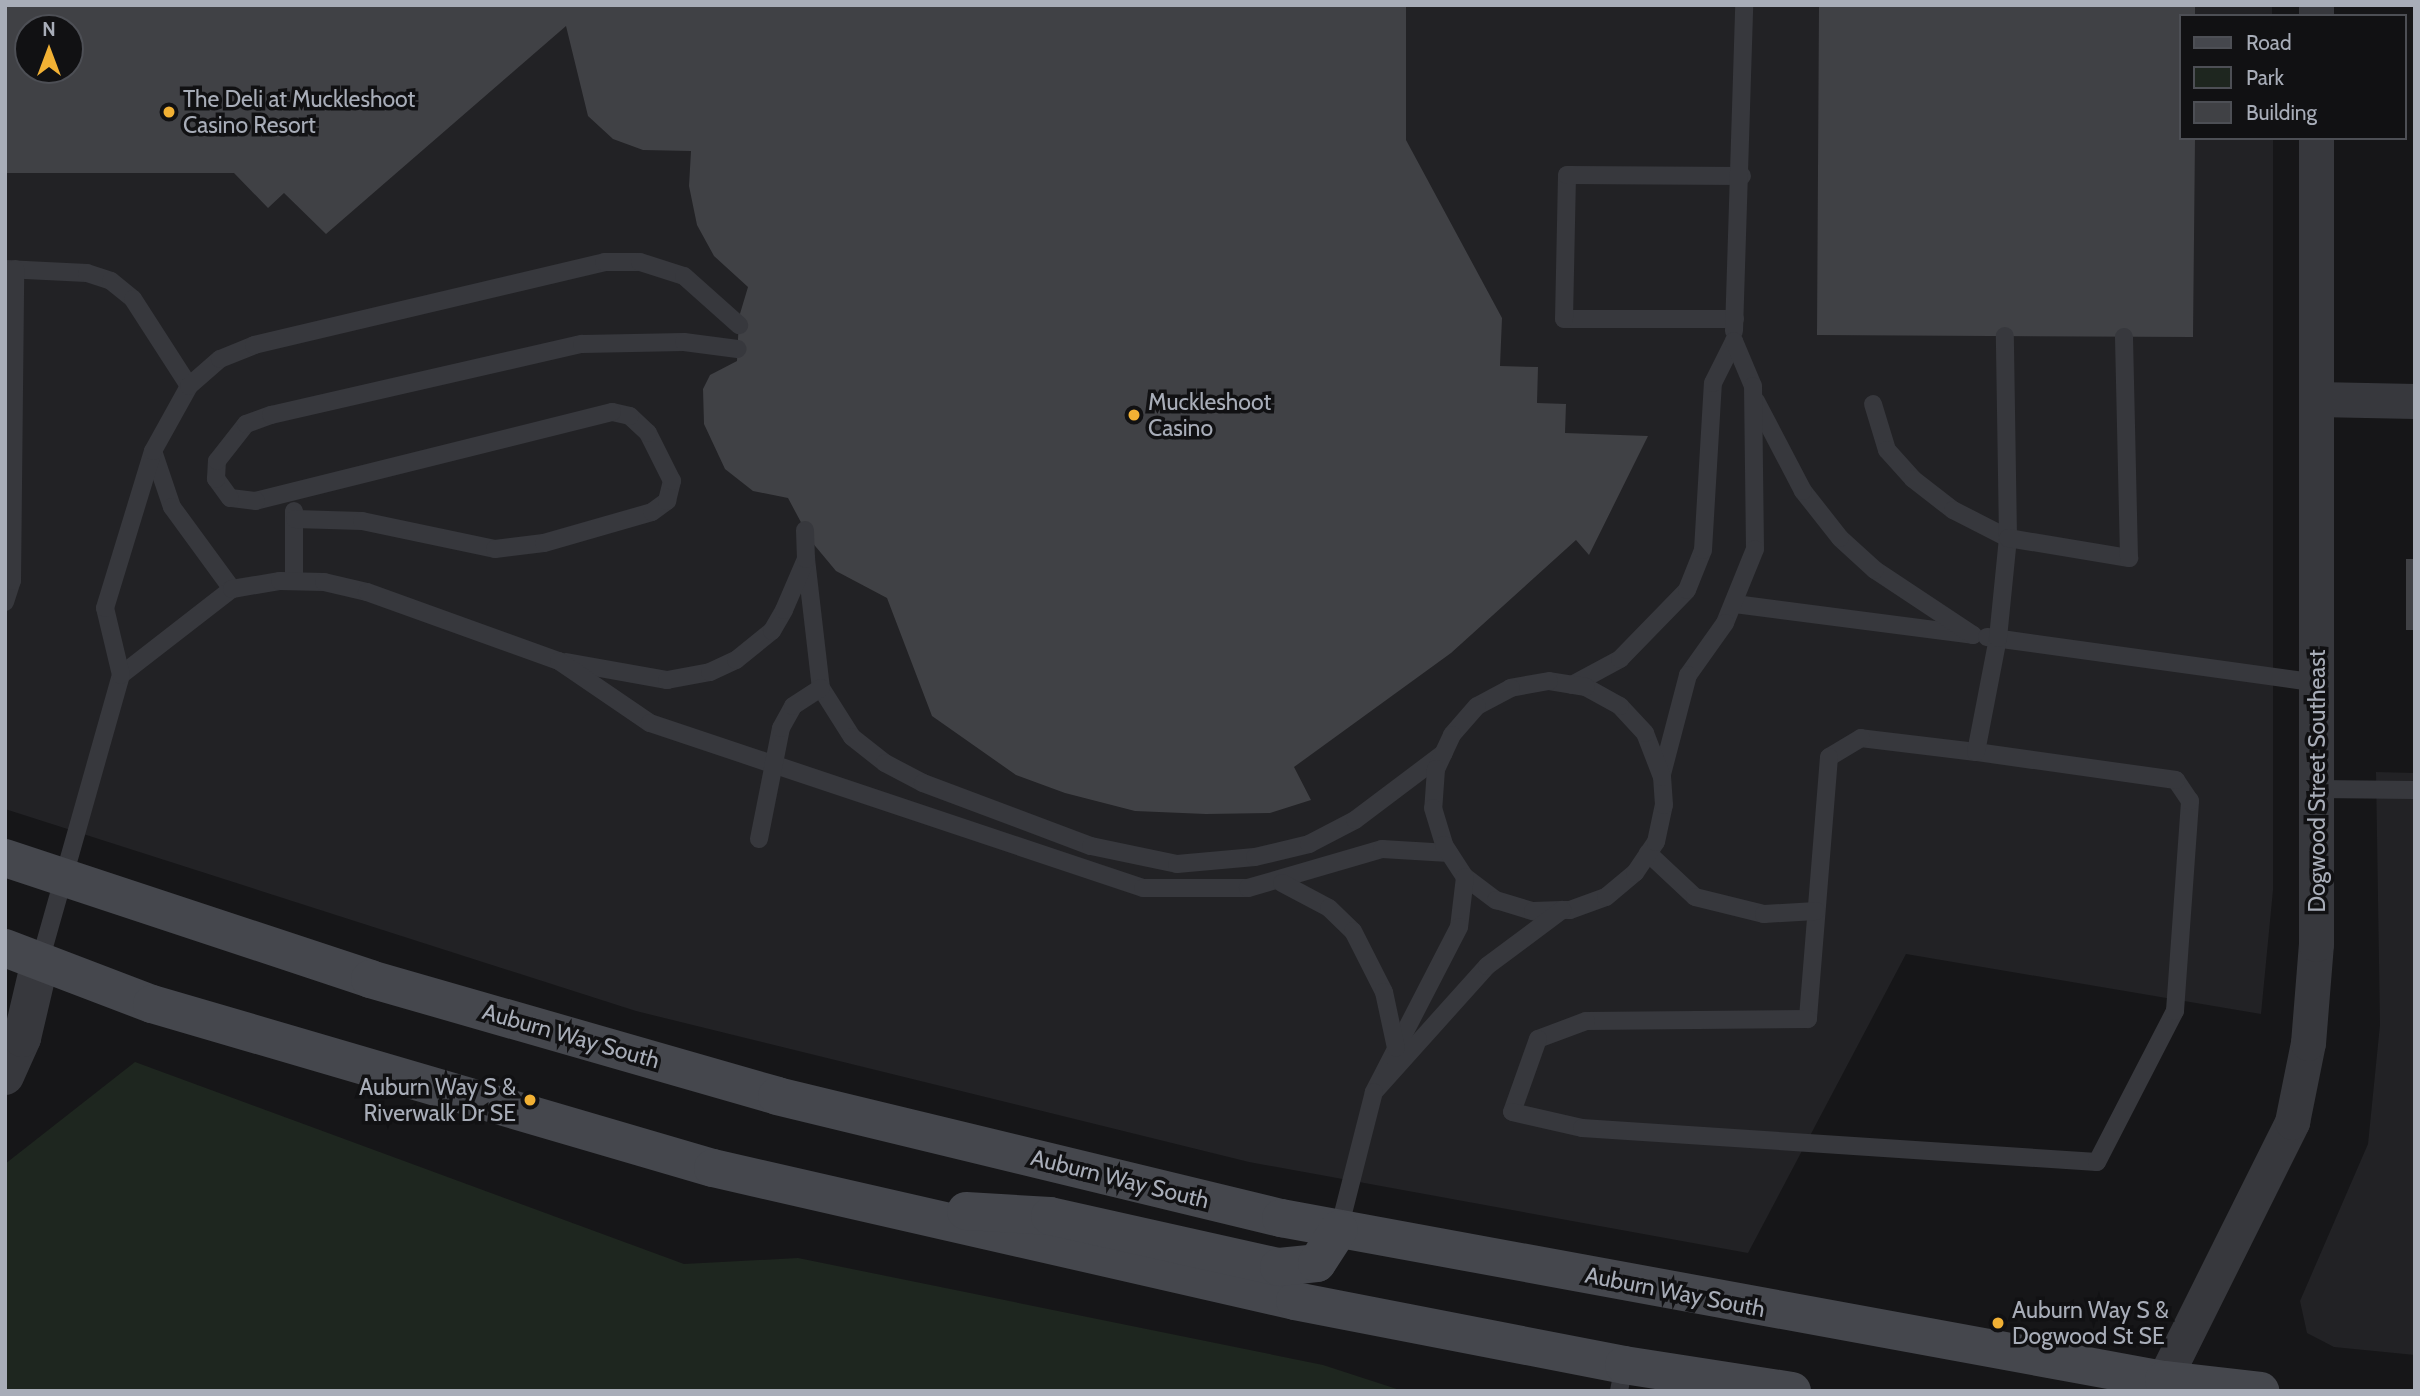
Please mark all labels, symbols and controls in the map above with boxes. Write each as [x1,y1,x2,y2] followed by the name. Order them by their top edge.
[14,14,84,84] north arrow
[2178,14,2406,140] legend
[42,18,56,41] text: N
[2246,30,2292,55] text: Road
[2246,65,2284,90] text: Park
[183,85,415,139] place label: The Deli at Muckleshoot Casino Resort
[2246,100,2317,125] text: Building
[161,104,177,120] marker: The Deli at Muckleshoot Casino Resort
[1148,388,1271,442] place label: Muckleshoot Casino
[1126,407,1142,423] marker: Muckleshoot Casino
[2303,649,2331,913] street label: Dogwood Street Southeast
[479,998,663,1074] street label: Auburn Way South
[359,1073,516,1127] place label: Auburn Way S & Riverwalk Dr SE
[522,1092,538,1108] marker: Auburn Way S & Riverwalk Dr SE
[1028,1144,1212,1214] street label: Auburn Way South
[1583,1261,1767,1323] street label: Auburn Way South
[2012,1296,2169,1350] place label: Auburn Way S & Dogwood St SE
[1990,1315,2006,1331] marker: Auburn Way S & Dogwood St SE

